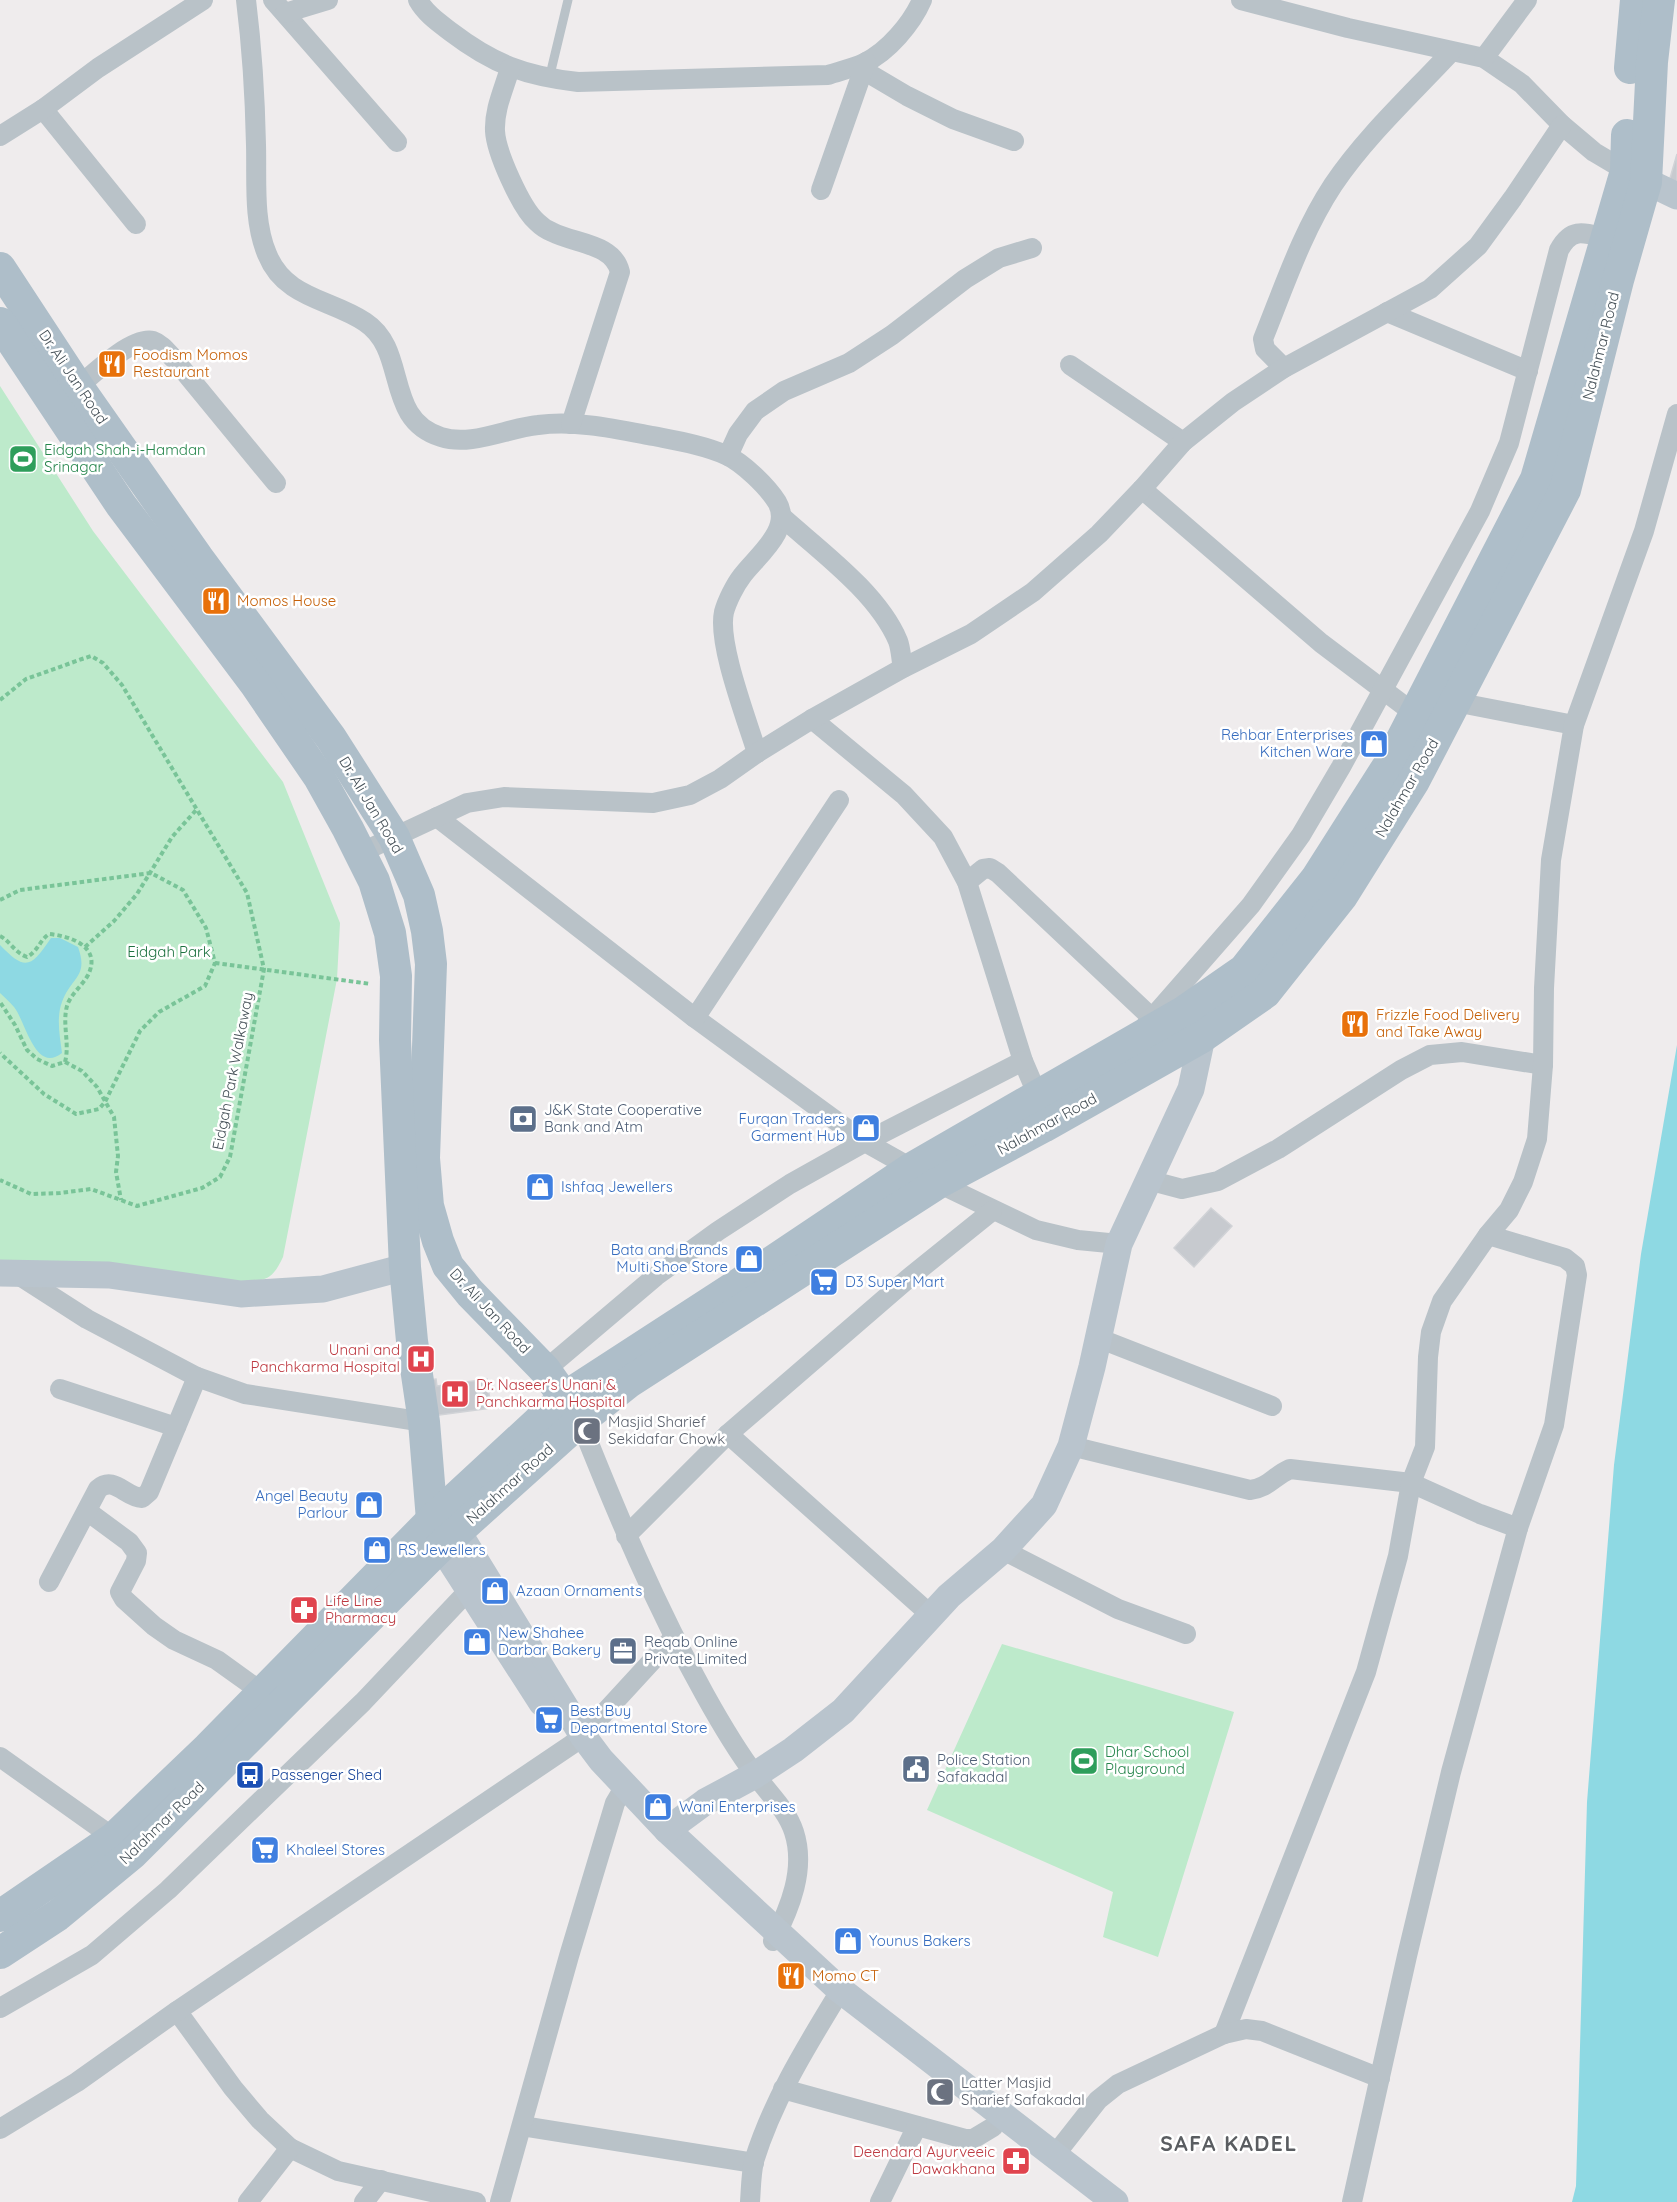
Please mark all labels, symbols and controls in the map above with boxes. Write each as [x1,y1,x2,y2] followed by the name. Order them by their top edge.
[1578,290,1623,402] street label: Nalahmar Road
[35,326,112,428] street label: Dr. Ali Jan Road
[133,345,248,381] place label: Foodism Momos Restaurant
[96,348,128,380] restaurant icon: Foodism Momos Restaurant
[44,440,206,476] place label: Eidgah Shah-i-Hamdan Srinagar
[7,443,39,475] sports icon: Eidgah Shah-i-Hamdan Srinagar
[200,585,232,617] restaurant icon: Momos House
[237,591,336,610] place label: Momos House
[1221,725,1353,761] place label: Rehbar Enterprises Kitchen Ware
[1358,728,1390,760] shop icon: Rehbar Enterprises Kitchen Ware
[1371,735,1443,841] street label: Nalahmar Road
[335,753,408,857] street label: Dr. Ali Jan Road
[127,942,211,961] park label: Eidgah Park
[208,990,257,1151] street label: Eidgah Park Walkaway
[1376,1005,1520,1041] place label: Frizzle Food Delivery and Take Away
[1339,1008,1371,1040] restaurant icon: Frizzle Food Delivery and Take Away
[994,1088,1100,1159] street label: Nalahmar Road
[544,1100,702,1136] place label: J&K State Cooperative Bank and Atm
[507,1103,539,1135] bank icon: J&K State Cooperative Bank and Atm
[739,1109,845,1145] place label: Furqan Traders Garment Hub
[850,1112,882,1144] shop icon: Furqan Traders Garment Hub
[524,1171,556,1203] shop icon: Ishfaq Jewellers
[561,1177,673,1196] place label: Ishfaq Jewellers
[611,1240,728,1276] place label: Bata and Brands Multi Shoe Store
[733,1243,765,1275] shop icon: Bata and Brands Multi Shoe Store
[446,1264,535,1357] street label: Dr. Ali Jan Road
[808,1266,840,1298] supermarket icon: D3 Super Mart
[845,1272,945,1291] place label: D3 Super Mart
[251,1340,400,1376] place label: Unani and Panchkarma Hospital
[405,1343,437,1375] hospital icon: Unani and Panchkarma Hospital
[476,1375,625,1411] place label: Dr. Naseer's Unani & Panchkarma Hospital
[439,1378,471,1410] hospital icon: Dr. Naseer's Unani & Panchkarma Hospital
[608,1412,725,1448] place label: Masjid Sharief Sekidafar Chowk
[571,1415,603,1447] mosque icon: Masjid Sharief Sekidafar Chowk
[462,1439,557,1528] street label: Nalahmar Road
[255,1486,348,1522] place label: Angel Beauty Parlour
[353,1489,385,1521] shop icon: Angel Beauty Parlour
[361,1534,393,1566] shop icon: RS Jewellers
[398,1540,485,1559] place label: RS Jewellers
[479,1575,511,1607] shop icon: Azaan Ornaments
[516,1581,642,1600] place label: Azaan Ornaments
[325,1591,396,1627] place label: Life Line Pharmacy
[288,1594,320,1626] pharmacy icon: Life Line Pharmacy
[498,1623,601,1659] place label: New Shahee Darbar Bakery
[461,1626,493,1658] shop icon: New Shahee Darbar Bakery
[644,1632,747,1668] place label: Reqab Online Private Limited
[607,1635,639,1667] office icon: Reqab Online Private Limited
[570,1701,707,1737] place label: Best Buy Departmental Store
[533,1704,565,1736] supermarket icon: Best Buy Departmental Store
[1105,1742,1190,1778] place label: Dhar School Playground
[1068,1745,1100,1777] sports icon: Dhar School Playground
[937,1750,1030,1786] place label: Police Station Safakadal
[900,1753,932,1785] public building icon: Police Station Safakadal
[234,1759,266,1791] bus stop icon: Passenger Shed
[271,1765,382,1784] place label: Passenger Shed
[115,1777,208,1868] street label: Nalahmar Road
[642,1791,674,1823] shop icon: Wani Enterprises
[679,1797,796,1816] place label: Wani Enterprises
[249,1834,281,1866] supermarket icon: Khaleel Stores
[286,1840,385,1859] place label: Khaleel Stores
[832,1925,864,1957] shop icon: Younus Bakers
[869,1931,971,1950] place label: Younus Bakers
[775,1960,807,1992] restaurant icon: Momo CT
[812,1966,879,1985] place label: Momo CT
[961,2073,1085,2109] place label: Latter Masjid Sharief Safakadal
[924,2076,956,2108] mosque icon: Latter Masjid Sharief Safakadal
[1160,2130,1298,2156] district label: SAFA KADEL
[853,2142,995,2178] place label: Deendard Ayurveeic Dawakhana
[1000,2145,1032,2177] pharmacy icon: Deendard Ayurveeic Dawakhana

